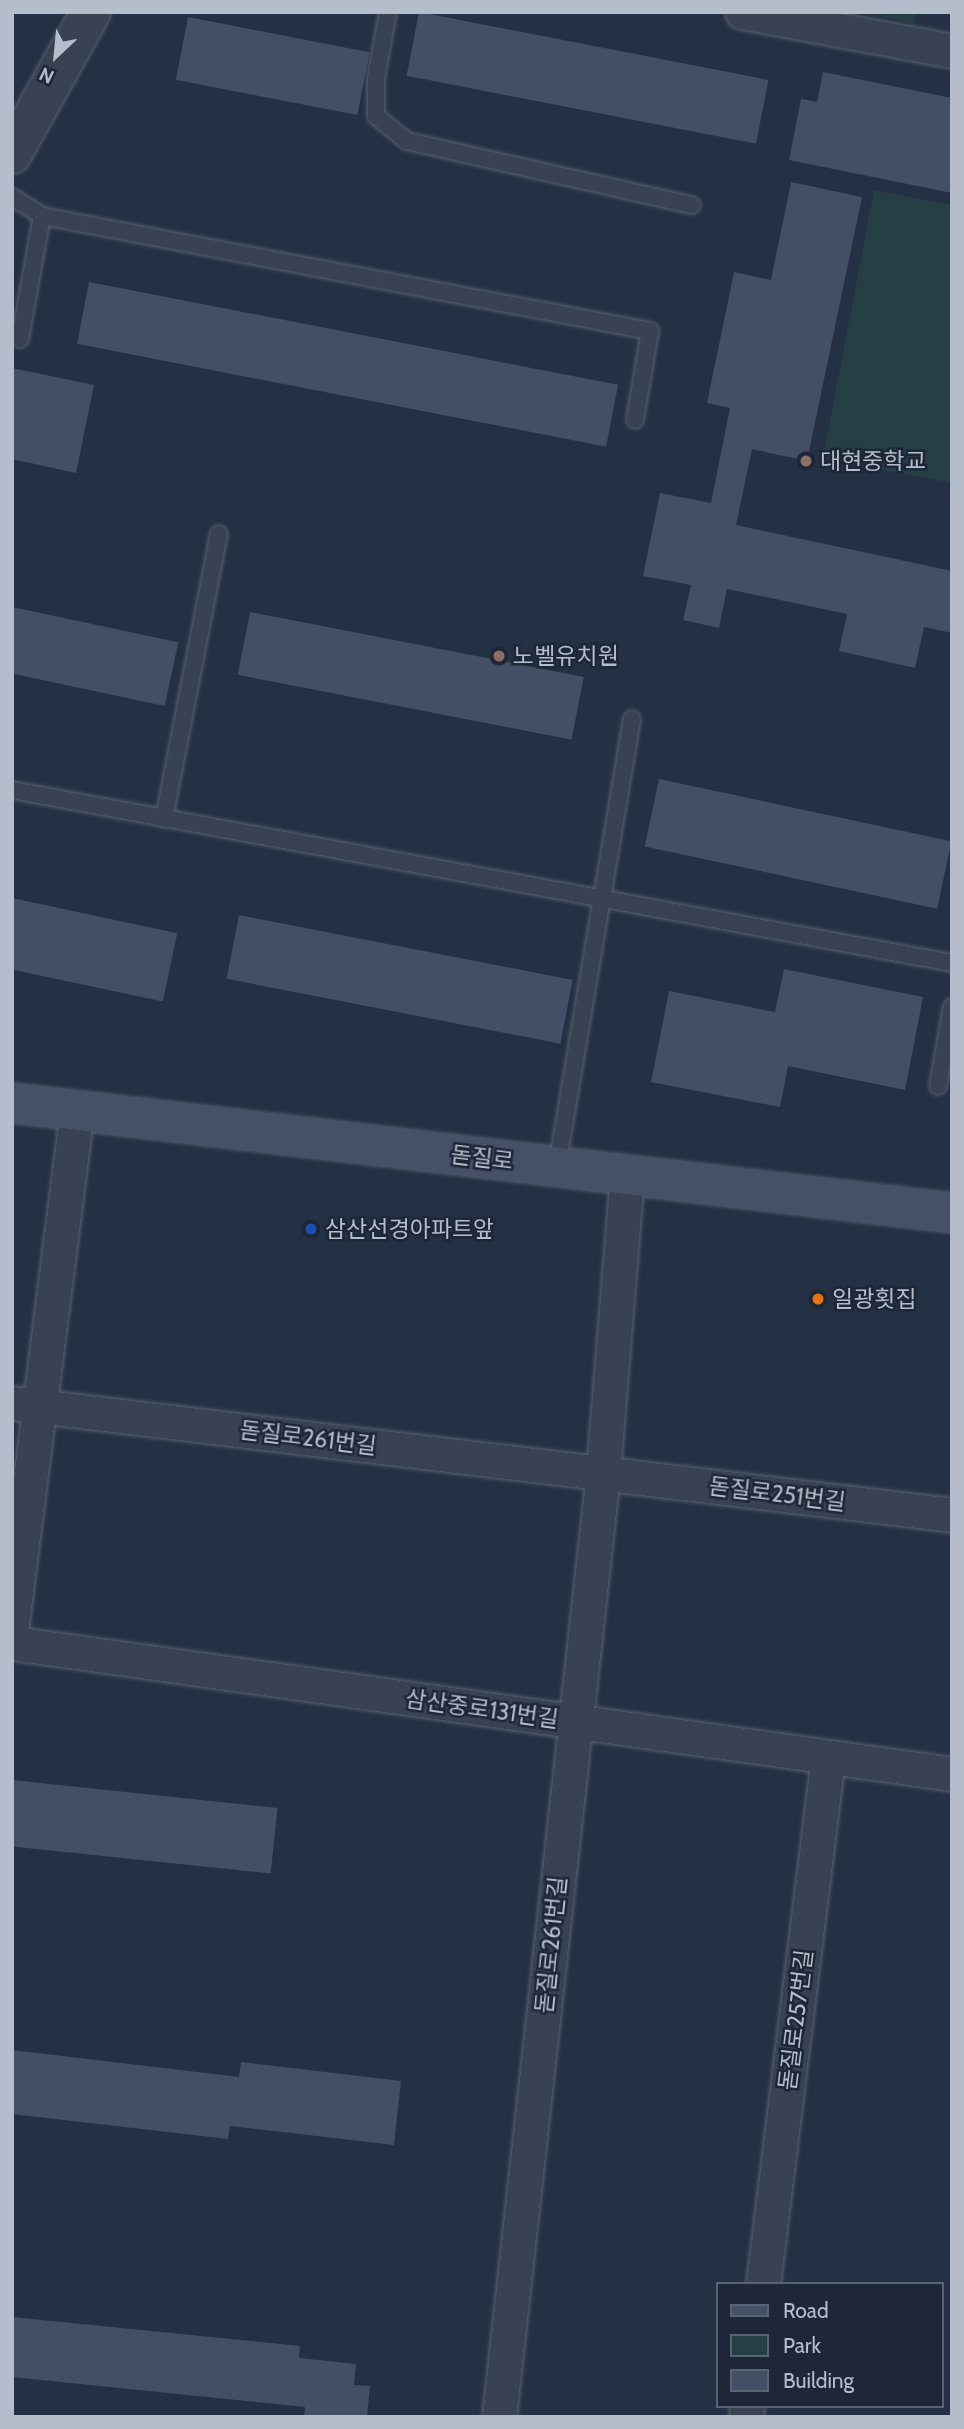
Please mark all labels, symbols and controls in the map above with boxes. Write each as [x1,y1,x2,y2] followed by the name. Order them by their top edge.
[21,21,91,91] north arrow
[35,62,58,89] text: N
[820,447,926,475] place label: 대현중학교
[798,453,814,469] marker: 대현중학교
[513,642,619,670] place label: 노벨유치원
[491,648,507,664] marker: 노벨유치원
[449,1140,515,1176] street label: 돋질로
[325,1215,494,1243] place label: 삼산선경아파트앞
[303,1221,319,1237] marker: 삼산선경아파트앞
[832,1285,917,1313] place label: 일광횟집
[810,1291,826,1307] marker: 일광횟집
[238,1416,378,1460] street label: 돋질로261번길
[707,1472,847,1516] street label: 돋질로251번길
[404,1685,560,1733] street label: 삼산중로131번길
[530,1875,572,2015] street label: 돋질로261번길
[774,1948,818,2092] street label: 돋질로257번길
[716,2282,943,2408] legend
[783,2298,829,2323] text: Road
[783,2333,821,2358] text: Park
[783,2368,854,2393] text: Building

